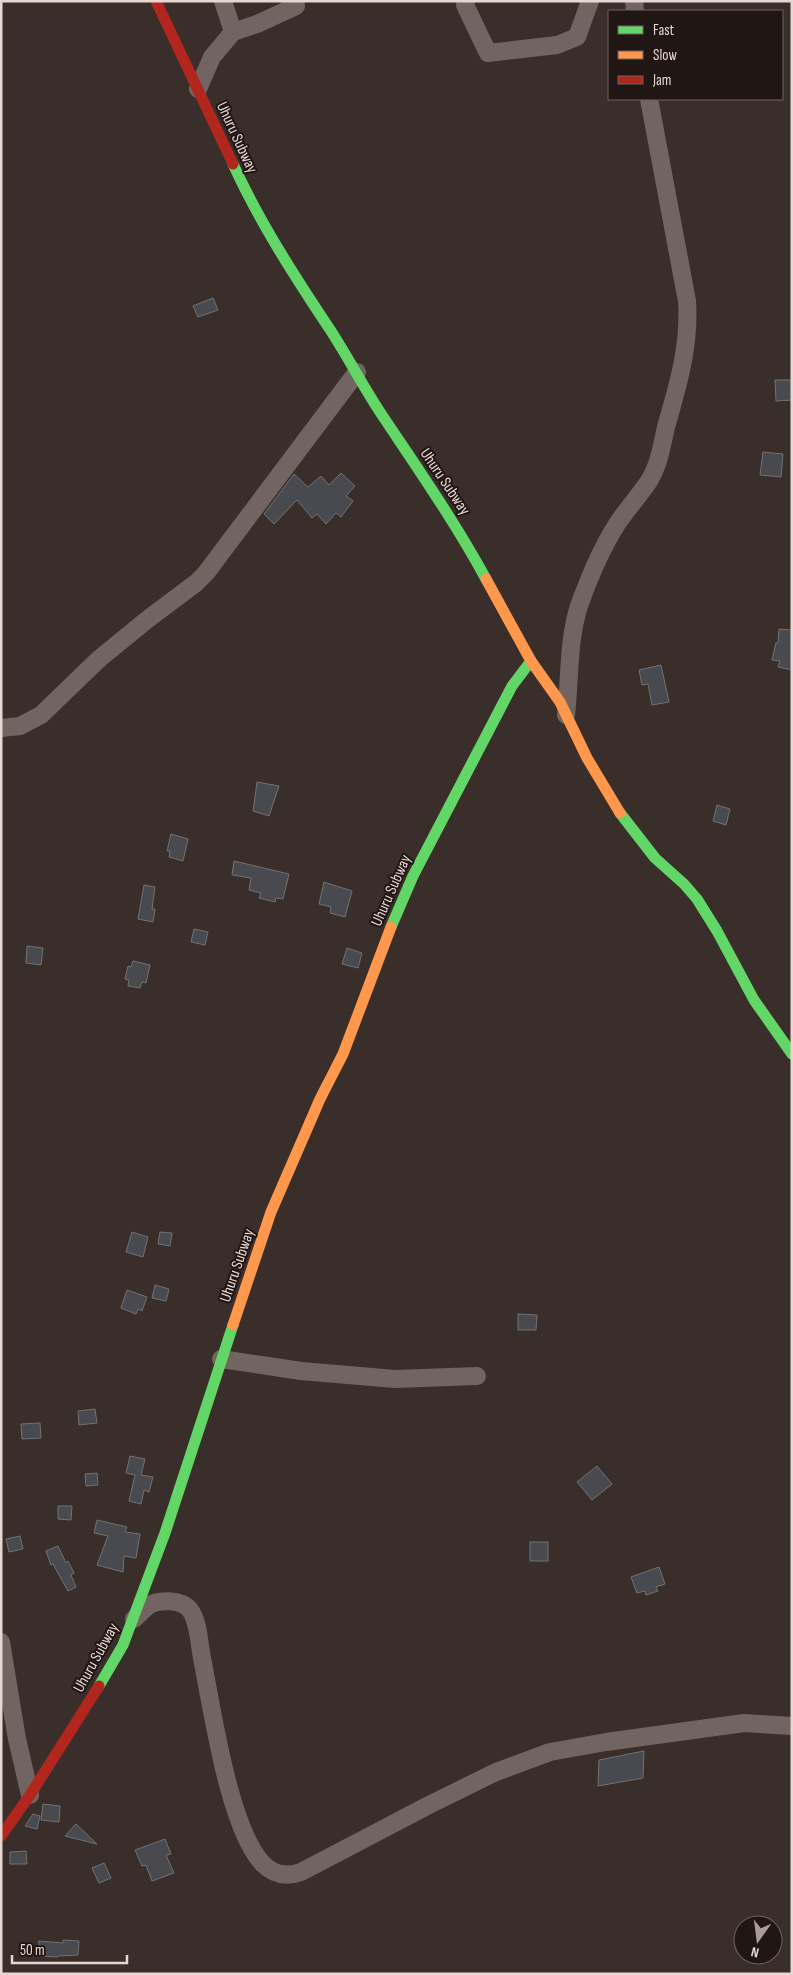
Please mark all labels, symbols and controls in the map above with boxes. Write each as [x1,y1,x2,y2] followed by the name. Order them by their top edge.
[608,10,783,100] legend
[653,21,675,40] text: Fast
[653,46,677,65] text: Slow
[652,71,671,90] text: Jam
[212,99,261,176] street label: Uhuru Subway
[416,445,474,519] street label: Uhuru Subway
[367,852,416,929] street label: Uhuru Subway
[216,1226,259,1305] street label: Uhuru Subway
[69,1620,123,1696] street label: Uhuru Subway
[733,1915,783,1965] north arrow
[12,1932,128,1964] scale bar
[20,1941,45,1960] text: 50 m
[749,1943,761,1961] text: N

